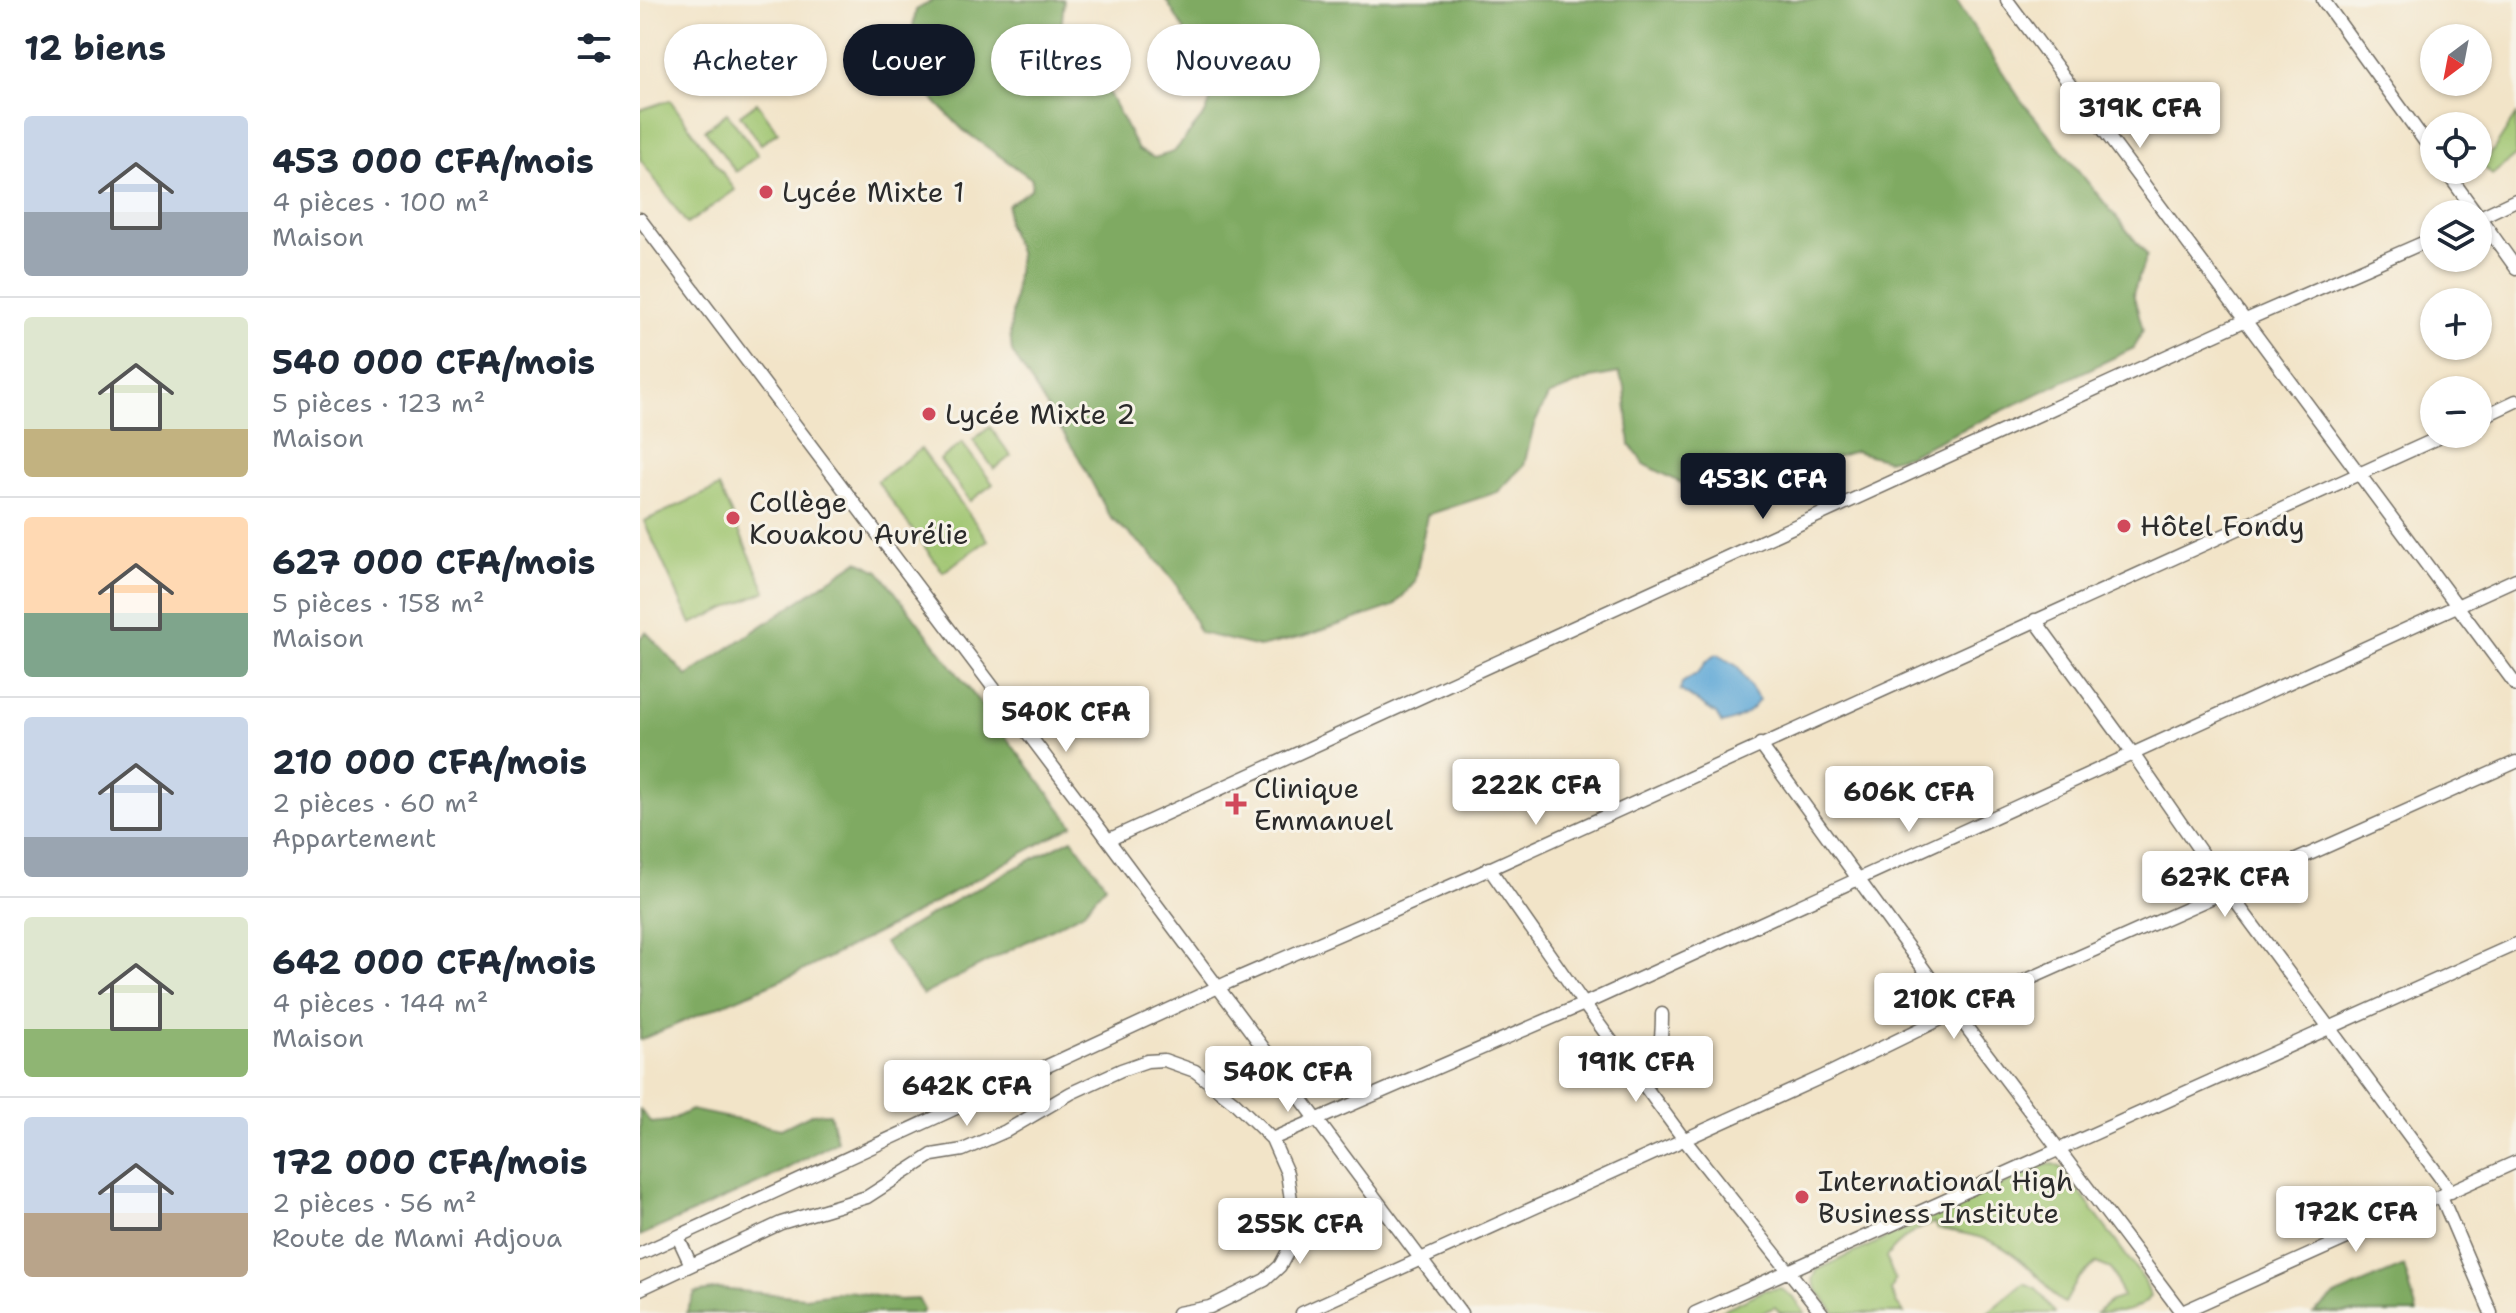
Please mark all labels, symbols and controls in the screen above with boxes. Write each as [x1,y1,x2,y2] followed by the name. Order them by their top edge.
[664,24,827,96] chip: Acheter
[843,24,975,96] chip: Louer
[991,24,1131,96] chip: Filtres
[1147,24,1320,96] chip: Nouveau
[2420,24,2492,96] north arrow
[2420,24,2492,448] map controls
[24,25,166,71] text: 12 biens
[572,26,616,70] icon: filters
[2057,82,2223,150] pin: 319K CFA
[2078,90,2202,125] text: 319K CFA
[2420,112,2492,184] button: locate
[272,138,594,184] text: 453 000 CFA/mois
[88,148,184,244] icon: home
[782,173,965,211] place label: Lycée Mixte 1
[757,183,775,201] marker: Lycée Mixte 1
[272,184,489,219] text: 4 pièces · 100 m²
[2420,200,2492,272] button: layers
[272,219,364,254] text: Maison
[2420,288,2492,360] button: +
[272,339,595,385] text: 540 000 CFA/mois
[88,349,184,445] icon: home
[2420,376,2492,448] button: −
[272,385,485,420] text: 5 pièces · 123 m²
[945,395,1136,433] place label: Lycée Mixte 2
[920,405,938,423] marker: Lycée Mixte 2
[272,420,364,455] text: Maison
[1680,453,1846,521] pin: 453K CFA
[1699,461,1827,496] text: 453K CFA
[749,483,969,553] place label: Collège Kouakou Aurélie
[2140,507,2305,545] place label: Hôtel Fondy
[724,509,742,527] marker: Collège Kouakou Aurélie
[2115,517,2133,535] marker: Hôtel Fondy
[272,539,595,585] text: 627 000 CFA/mois
[88,549,184,645] icon: home
[272,585,485,620] text: 5 pièces · 158 m²
[272,620,364,655] text: Maison
[983,686,1149,754] pin: 540K CFA
[1001,694,1131,729] text: 540K CFA
[272,739,587,785] text: 210 000 CFA/mois
[88,749,184,845] icon: home
[1453,759,1619,827] pin: 222K CFA
[1826,766,1992,834] pin: 606K CFA
[1470,767,1602,802] text: 222K CFA
[1254,769,1394,839] place label: Clinique Emmanuel
[1843,774,1975,809] text: 606K CFA
[272,785,479,820] text: 2 pièces · 60 m²
[1225,793,1247,815] marker: Clinique Emmanuel
[272,820,436,855] text: Appartement
[2142,851,2308,919] pin: 627K CFA
[2160,859,2290,894] text: 627K CFA
[272,939,596,985] text: 642 000 CFA/mois
[88,949,184,1045] icon: home
[1871,973,2037,1041] pin: 210K CFA
[1892,981,2016,1016] text: 210K CFA
[272,985,488,1020] text: 4 pièces · 144 m²
[272,1020,364,1055] text: Maison
[1553,1036,1719,1104] pin: 191K CFA
[1577,1044,1695,1079] text: 191K CFA
[1205,1046,1371,1114] pin: 540K CFA
[1223,1054,1353,1089] text: 540K CFA
[884,1060,1050,1128] pin: 642K CFA
[902,1068,1032,1103] text: 642K CFA
[272,1139,588,1185] text: 172 000 CFA/mois
[88,1149,184,1245] icon: home
[1818,1162,2074,1232] place label: International High Business Institute
[272,1185,477,1220] text: 2 pièces · 56 m²
[2273,1186,2439,1254] pin: 172K CFA
[1793,1188,1811,1206] marker: International High Business Institute
[2294,1194,2418,1229] text: 172K CFA
[1217,1198,1383,1266] pin: 255K CFA
[1236,1206,1364,1241] text: 255K CFA
[272,1220,562,1255] text: Route de Mami Adjoua

